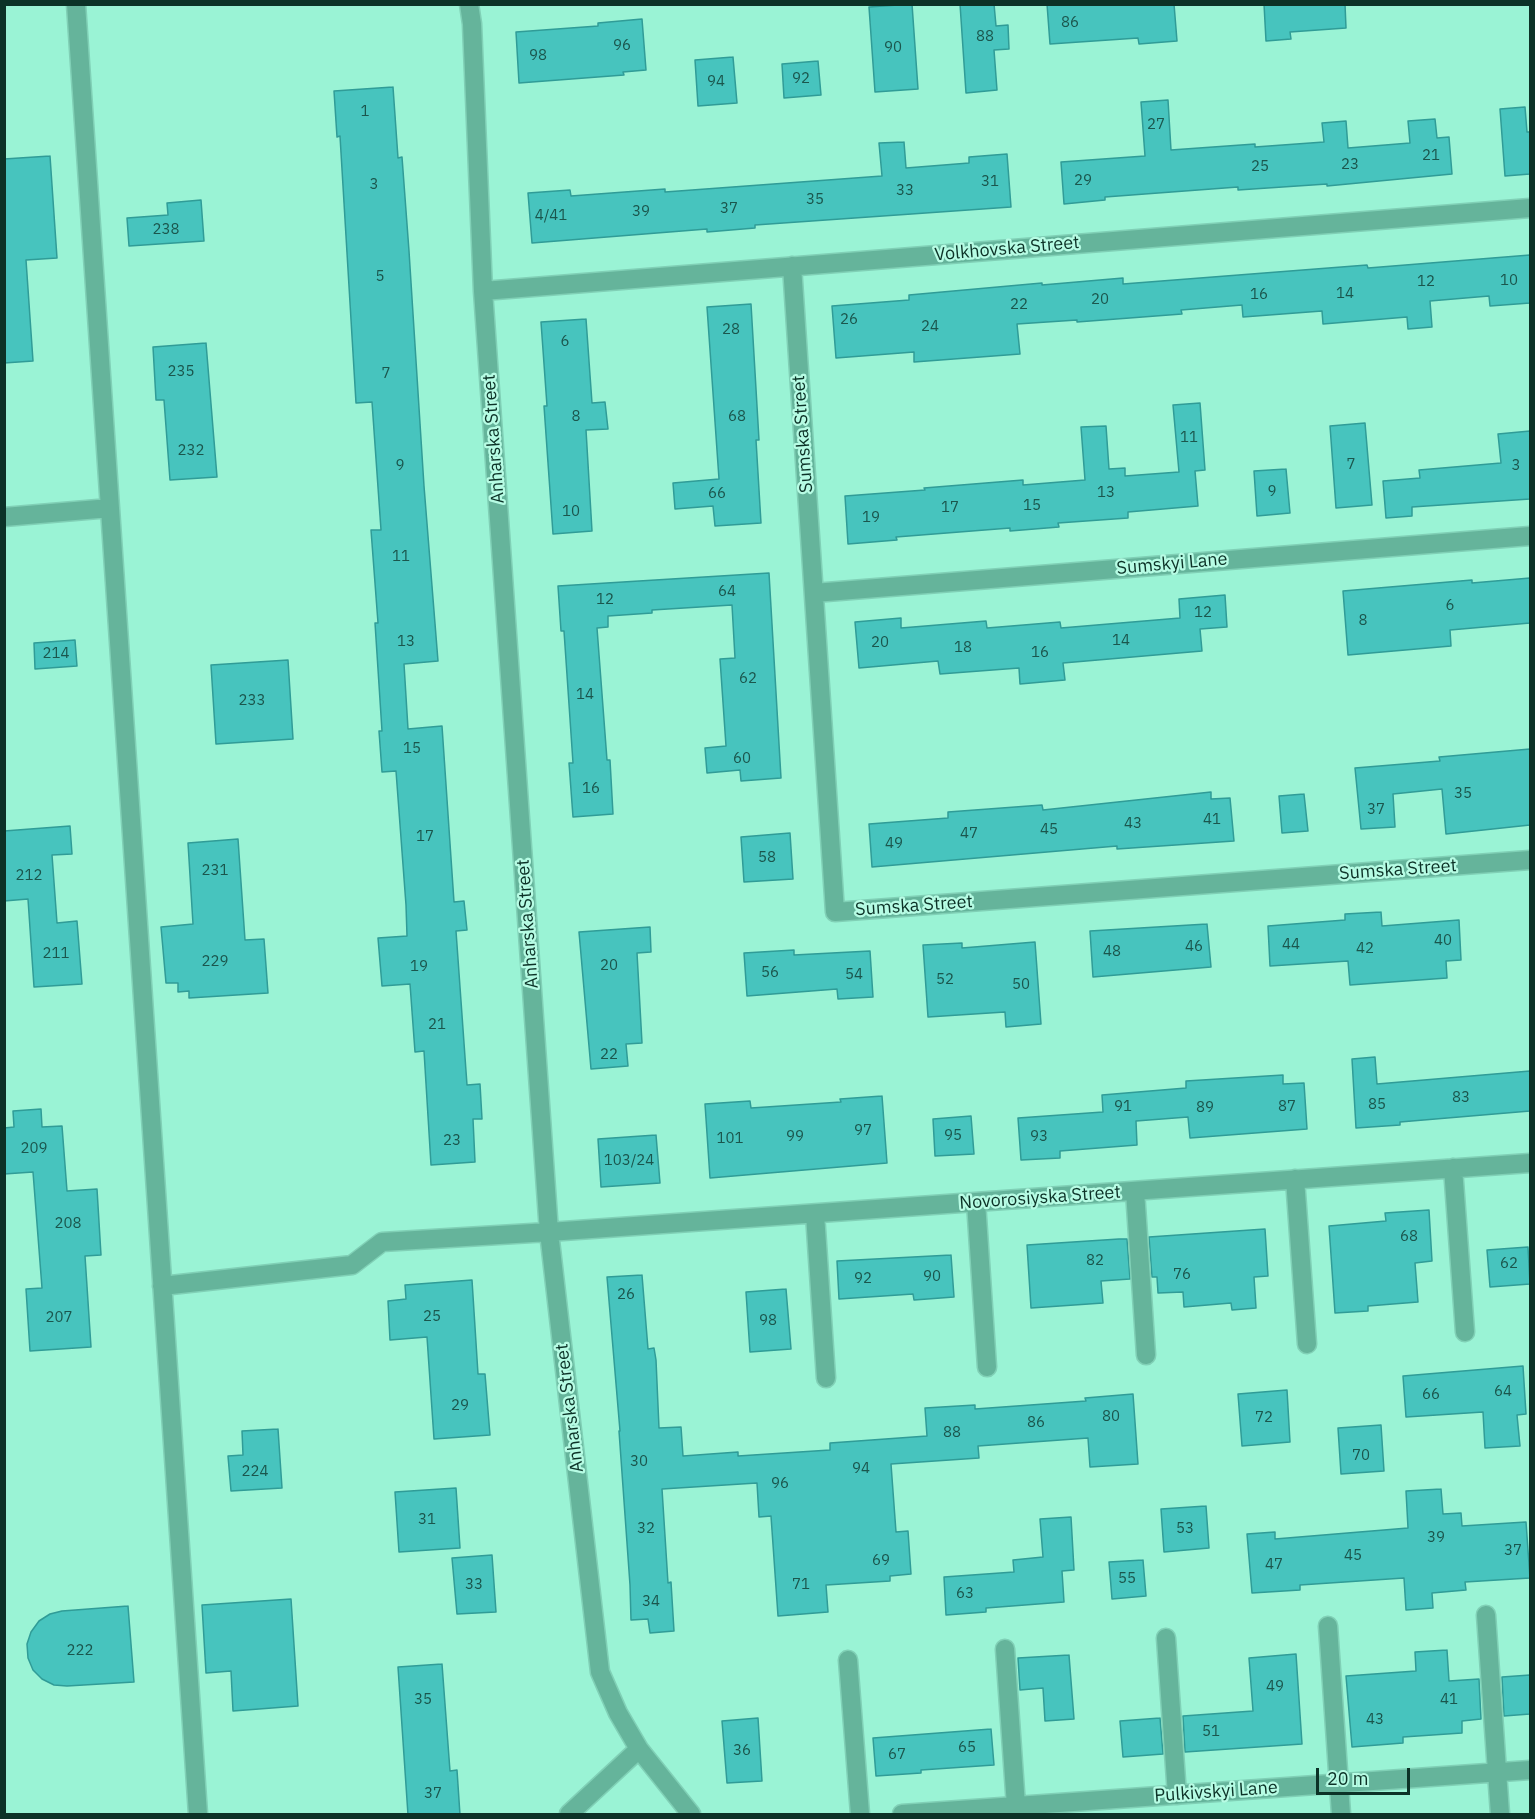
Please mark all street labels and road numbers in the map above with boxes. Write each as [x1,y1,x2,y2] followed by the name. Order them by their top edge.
[934,232,1080,266] street label: Volkhovska Street
[479,374,509,504] street label: Anharska Street
[788,374,818,494] street label: Sumska Street
[1116,548,1228,580] street label: Sumskyi Lane
[1338,855,1458,885] street label: Sumska Street
[513,859,543,989] street label: Anharska Street
[854,891,974,921] street label: Sumska Street
[959,1182,1121,1214] street label: Novorosiyska Street
[551,1342,589,1474] street label: Anharska Street
[1154,1777,1278,1807] street label: Pulkivskyi Lane

